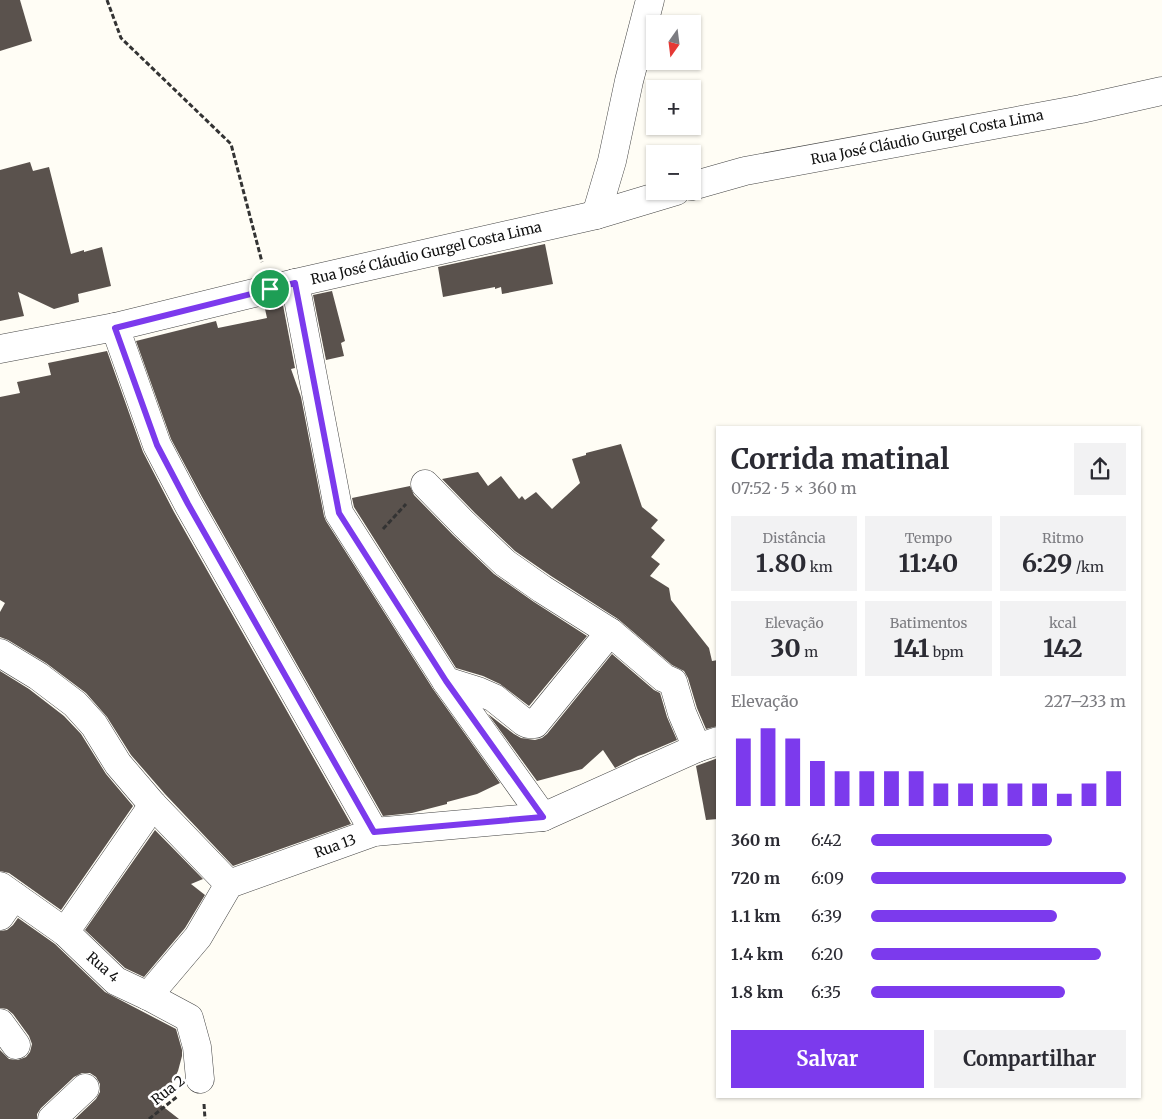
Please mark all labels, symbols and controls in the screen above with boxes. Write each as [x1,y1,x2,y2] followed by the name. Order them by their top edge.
[646,15,701,70] north arrow
[646,15,701,200] map controls
[646,80,701,135] button: +
[809,106,1045,168] street label: Rua José Cláudio Gurgel Costa Lima
[646,145,701,200] button: −
[309,218,544,288] street label: Rua José Cláudio Gurgel Costa Lima
[249,268,291,310] pin
[256,275,284,303] icon: arrive
[731,441,949,477] text: Corrida matinal
[1074,443,1126,495] button: share
[731,478,857,498] text: 07:52 · 5 × 360 m
[763,529,826,547] text: Distância
[905,529,952,547] text: Tempo
[1042,529,1084,547] text: Ritmo
[756,547,807,579] text: 1.80
[899,547,958,579] text: 11:40
[1022,547,1072,579] text: 6:29
[807,558,833,576] text: km
[1072,558,1104,576] text: /km
[765,614,824,632] text: Elevação
[890,614,967,632] text: Batimentos
[1049,614,1077,632] text: kcal
[770,632,801,664] text: 30
[893,632,929,664] text: 141
[1043,632,1083,664] text: 142
[801,643,818,661] text: m
[929,643,964,661] text: bpm
[731,691,798,711] text: Elevação
[1044,691,1126,711] text: 227–233 m
[312,830,358,862] street label: Rua 13
[731,830,780,850] text: 360 m
[811,830,842,850] text: 6:42
[731,868,780,888] text: 720 m
[811,868,844,888] text: 6:09
[731,906,781,926] text: 1.1 km
[811,906,842,926] text: 6:39
[731,944,783,964] text: 1.4 km
[811,944,843,964] text: 6:20
[83,948,123,986] street label: Rua 4
[731,982,783,1002] text: 1.8 km
[811,982,841,1002] text: 6:35
[731,1030,924,1088] button: Salvar
[934,1030,1126,1088] button: Compartilhar
[148,1071,188,1109] street label: Rua 2

